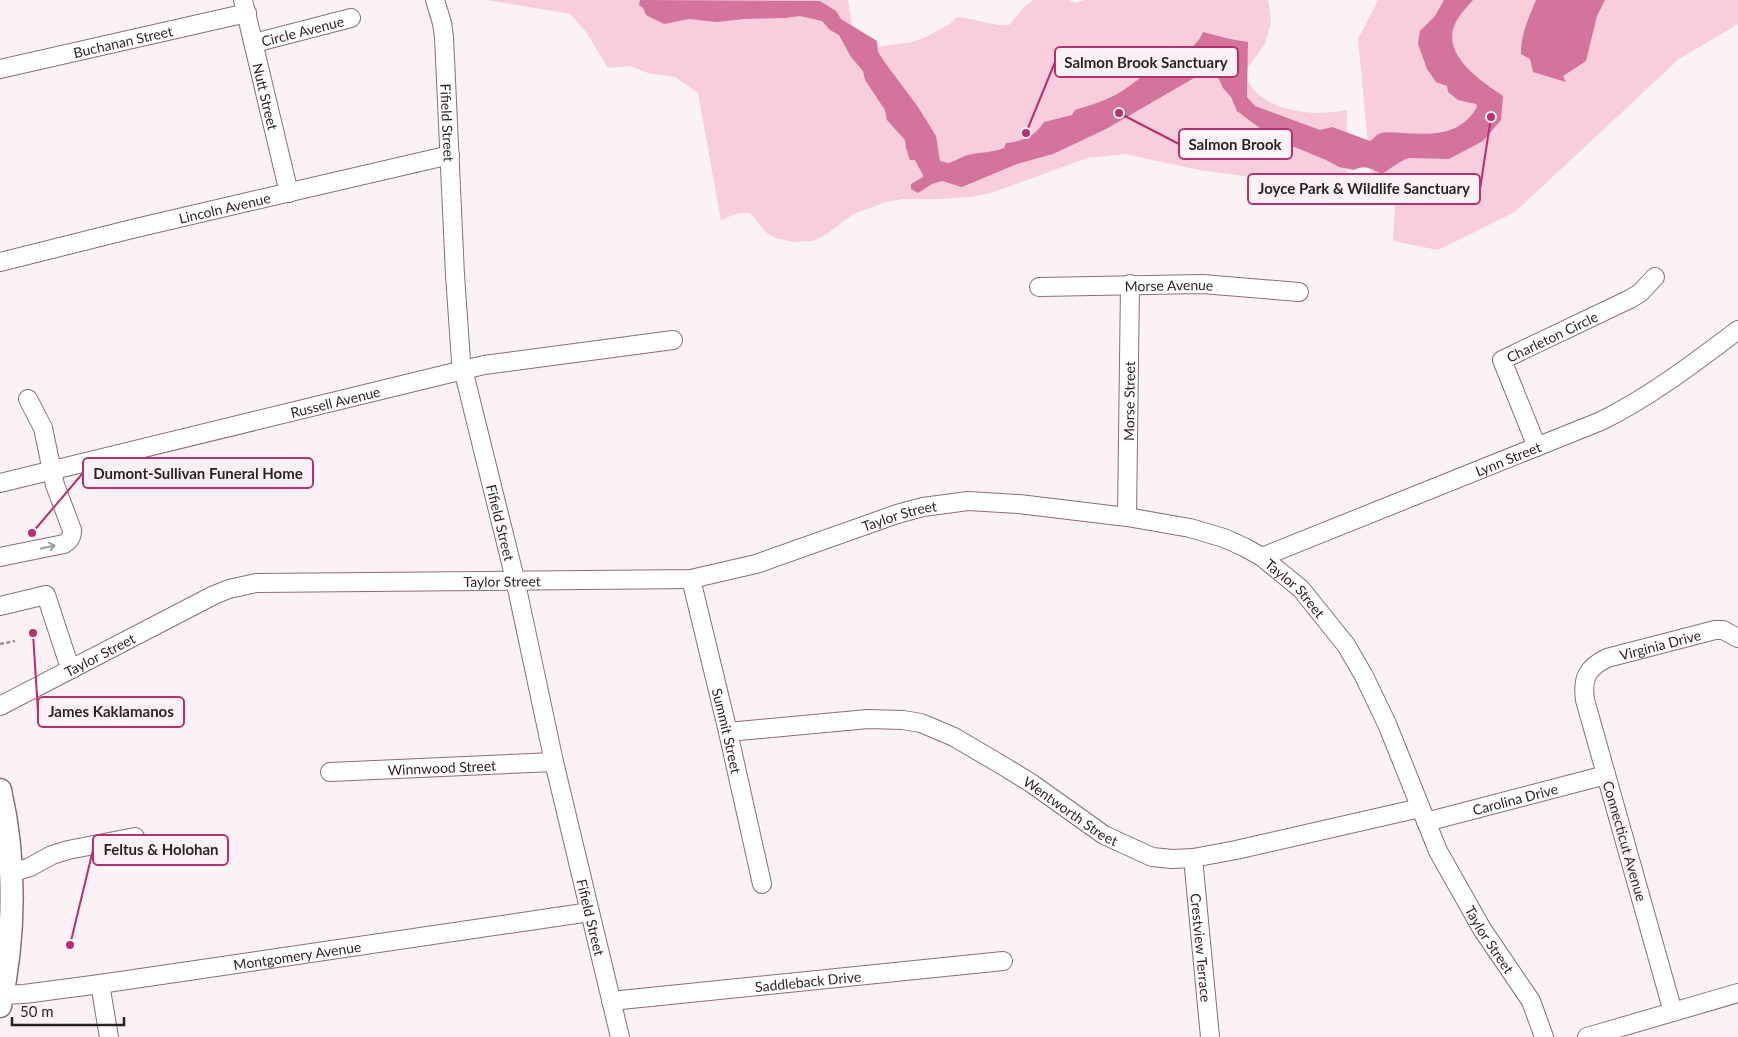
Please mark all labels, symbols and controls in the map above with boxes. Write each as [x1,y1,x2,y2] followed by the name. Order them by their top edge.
[259,12,345,49] street label: Circle Avenue
[72,22,174,61] street label: Buchanan Street
[1055,47,1238,77] callout: Salmon Brook Sanctuary
[1064,53,1228,71] text: Salmon Brook Sanctuary
[250,61,282,132] street label: Nutt Street
[438,83,458,162] street label: Fifield Street
[1179,129,1292,159] callout: Salmon Brook
[1188,135,1283,153] text: Salmon Brook
[1248,174,1480,204] callout: Joyce Park & Wildlife Sanctuary
[1258,179,1470,197] text: Joyce Park & Wildlife Sanctuary
[177,189,272,226] street label: Lincoln Avenue
[1124,275,1214,294] street label: Morse Avenue
[1503,307,1600,365] street label: Charleton Circle
[1119,361,1138,441] street label: Morse Street
[288,382,382,420] street label: Russell Avenue
[1473,438,1543,479] street label: Lynn Street
[83,458,313,488] callout: Dumont-Sullivan Funeral Home
[93,464,303,482] text: Dumont-Sullivan Funeral Home
[483,482,519,563] street label: Fifield Street
[859,497,937,534] street label: Taylor Street
[39,542,55,551] one-way arrow
[1262,555,1329,621] street label: Taylor Street
[463,572,541,590] street label: Taylor Street
[1617,626,1703,663] street label: Virginia Drive
[61,629,138,680] street label: Taylor Street
[709,686,746,775] street label: Summit Street
[38,697,184,727] callout: James Kaklamanos
[48,702,174,720] text: James Kaklamanos
[387,756,497,778] street label: Winnwood Street
[1021,772,1121,849] street label: Wentworth Street
[1470,779,1560,818] street label: Carolina Drive
[1600,779,1650,903] street label: Connecticut Avenue
[93,835,228,865] callout: Feltus & Holohan
[103,840,219,858] text: Feltus & Holohan
[574,877,609,957] street label: Fifield Street
[1188,892,1215,1003] street label: Crestview Terrace
[1462,902,1518,976] street label: Taylor Street
[232,937,362,973] street label: Montgomery Avenue
[754,967,862,995] street label: Saddleback Drive
[12,994,125,1026] scale bar
[20,1002,54,1020] text: 50 m

